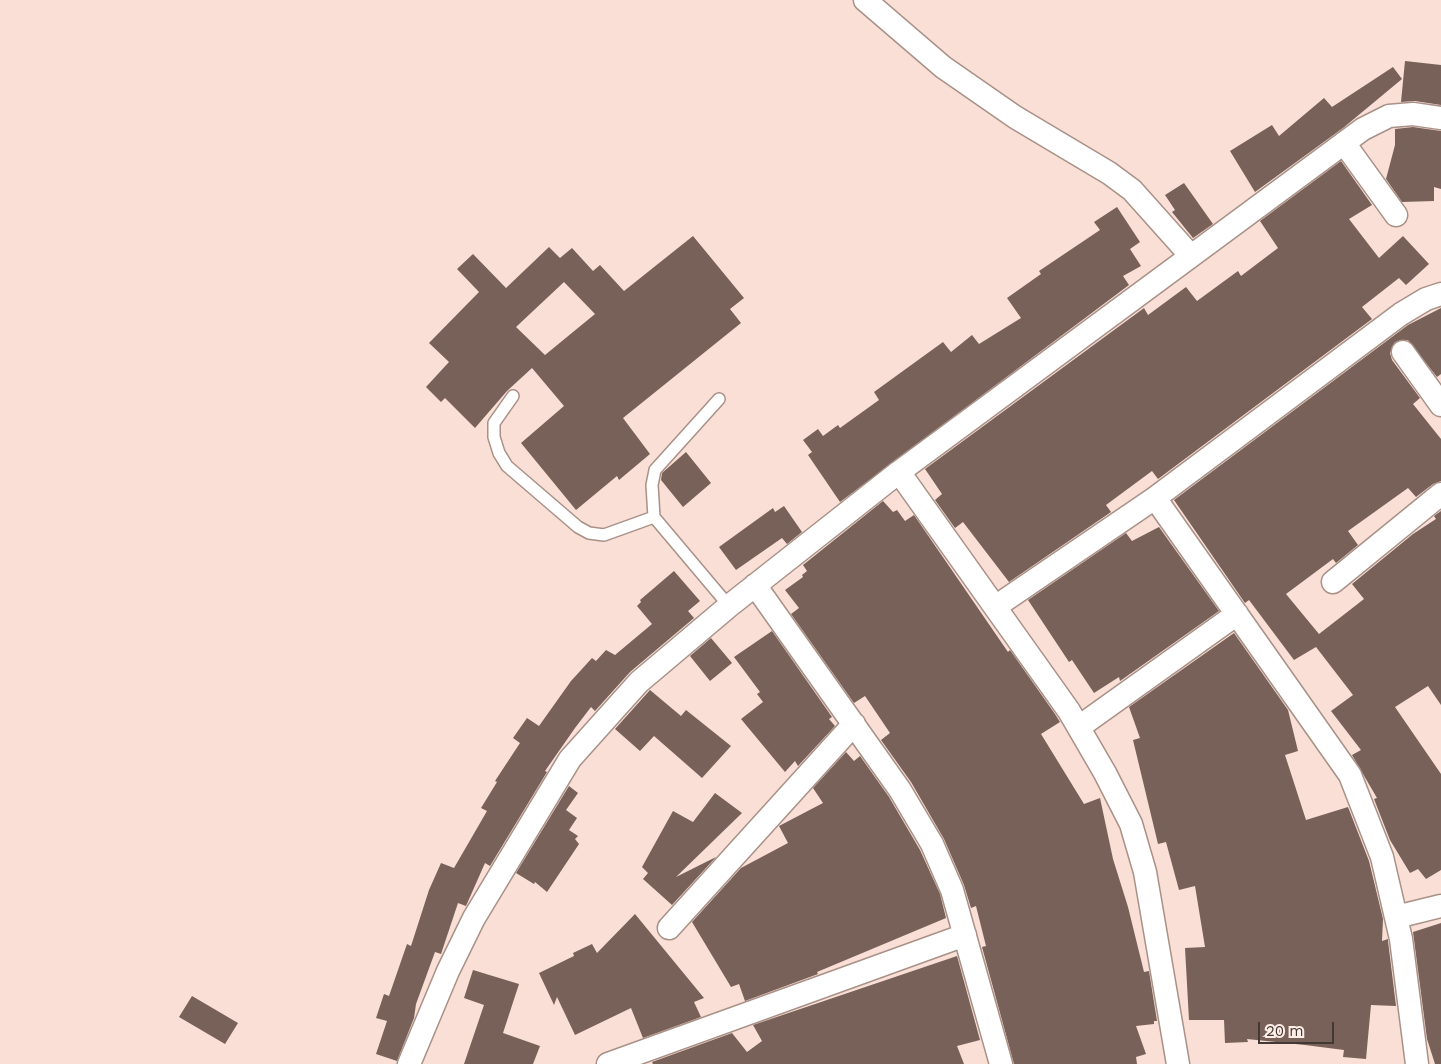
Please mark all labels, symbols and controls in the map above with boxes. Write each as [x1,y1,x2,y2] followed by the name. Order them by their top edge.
[1261,1012,1337,1044] scale bar
[1266,1022,1304,1040] text: 20 m

